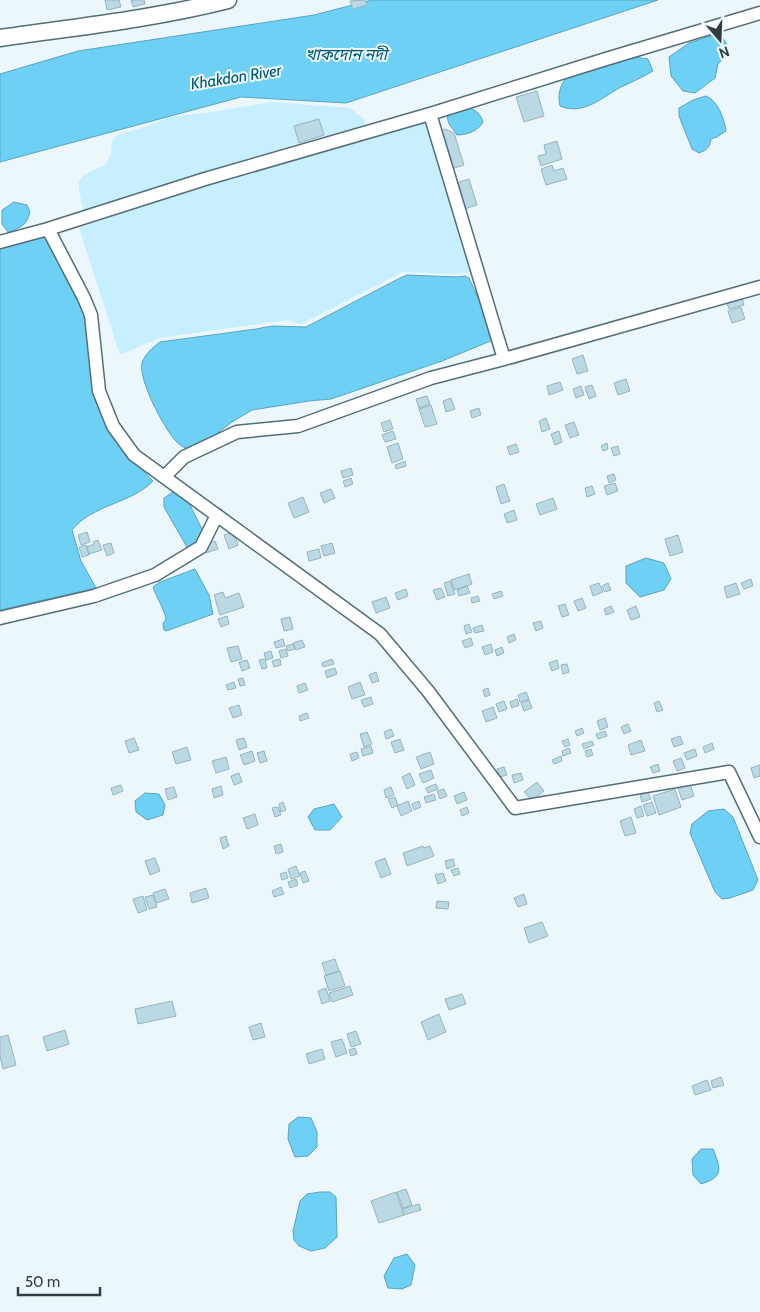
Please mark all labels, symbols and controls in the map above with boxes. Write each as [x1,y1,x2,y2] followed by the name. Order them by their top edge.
[695,15,745,65] north arrow
[717,42,732,62] text: N
[305,45,390,64] water label: খাকদোন নদী
[189,60,284,94] water label: Khakdon River
[18,1264,100,1296] scale bar
[25,1273,60,1291] text: 50 m

